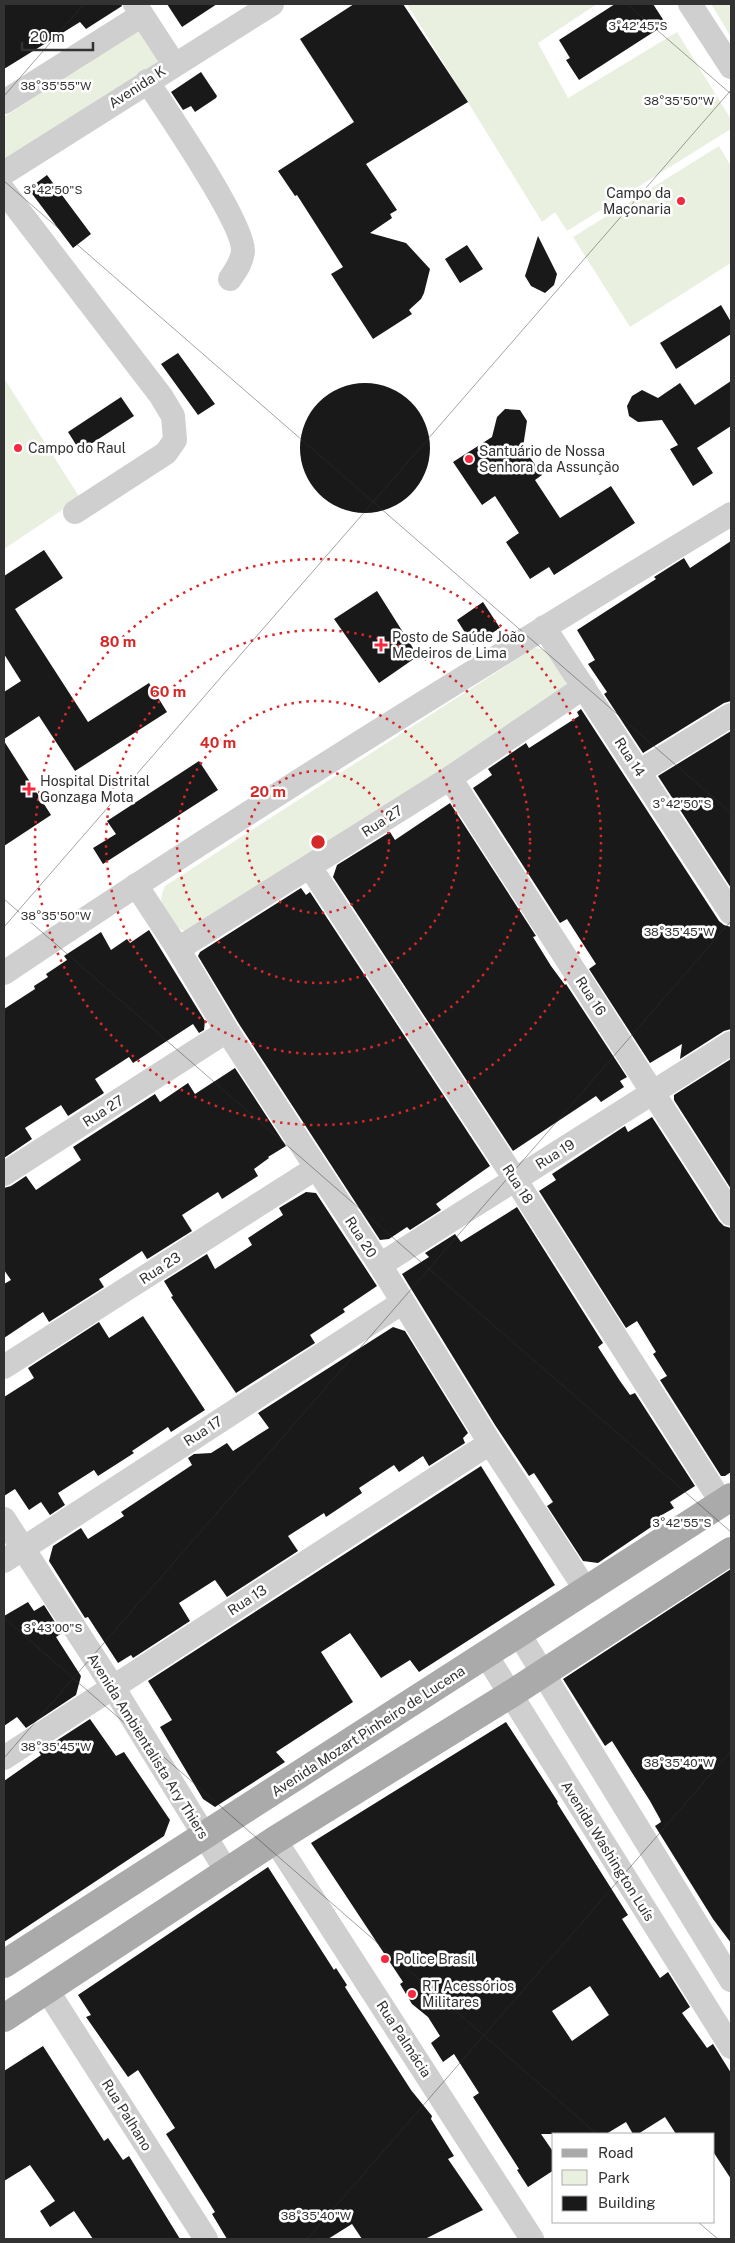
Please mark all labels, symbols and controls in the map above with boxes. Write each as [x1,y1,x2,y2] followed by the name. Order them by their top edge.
[608,19,668,33] text: 3°42'45"S
[22,20,94,52] scale bar
[30,28,65,45] text: 20 m
[106,62,169,111] street label: Avenida K
[21,79,92,93] text: 38°35'55"W
[644,94,715,108] text: 38°35'50"W
[24,183,82,197] text: 3°42'50"S
[603,185,671,217] place label: Campo da Maçonaria
[675,195,687,207] marker: Campo da Maçonaria
[28,440,126,456] place label: Campo do Raul
[12,442,24,454] marker: Campo do Raul
[479,443,619,475] place label: Santuário de Nossa Senhora da Assunção
[463,453,475,465] marker: Santuário de Nossa Senhora da Assunção
[392,629,525,661] place label: Posto de Saúde João Medeiros de Lima
[100,633,136,650] text: 80 m
[374,638,388,652] marker: Posto de Saúde João Medeiros de Lima
[150,683,186,700] text: 60 m
[200,734,236,751] text: 40 m
[612,735,649,780] street label: Rua 14
[40,773,150,805] place label: Hospital Distrital Gonzaga Mota
[22,782,36,796] marker: Hospital Distrital Gonzaga Mota
[250,783,286,800] text: 20 m
[653,797,711,811] text: 3°42'50"S
[359,802,405,840] street label: Rua 27
[309,833,327,851] centre of rings
[21,909,92,923] text: 38°35'50"W
[644,925,715,939] text: 38°35'45"W
[573,974,610,1019] street label: Rua 16
[80,1092,126,1130] street label: Rua 27
[532,1136,578,1172] street label: Rua 19
[499,1161,537,1207] street label: Rua 18
[342,1214,380,1260] street label: Rua 20
[136,1249,184,1287] street label: Rua 23
[181,1413,225,1449] street label: Rua 17
[652,1516,712,1530] text: 3°42'55"S
[225,1581,270,1618] street label: Rua 13
[24,1621,82,1635] text: 3°43'00"S
[84,1650,212,1842] street label: Avenida Ambientalista Ary Thiers
[268,1662,468,1800] street label: Avenida Mozart Pinheiro de Lucena
[21,1740,92,1754] text: 38°35'45"W
[644,1756,715,1770] text: 38°35'40"W
[558,1778,658,1924] street label: Avenida Washington Luís
[395,1951,475,1967] place label: Police Brasil
[379,1953,391,1965] marker: Police Brasil
[422,1978,514,2010] place label: RT Acessórios Militares
[406,1988,418,2000] marker: RT Acessórios Militares
[373,1998,435,2080] street label: Rua Palmácia
[99,2076,155,2154] street label: Rua Palhano
[552,2133,715,2223] legend
[598,2144,634,2161] text: Road
[598,2169,630,2186] text: Park
[598,2194,656,2211] text: Building
[281,2209,352,2223] text: 38°35'40"W

